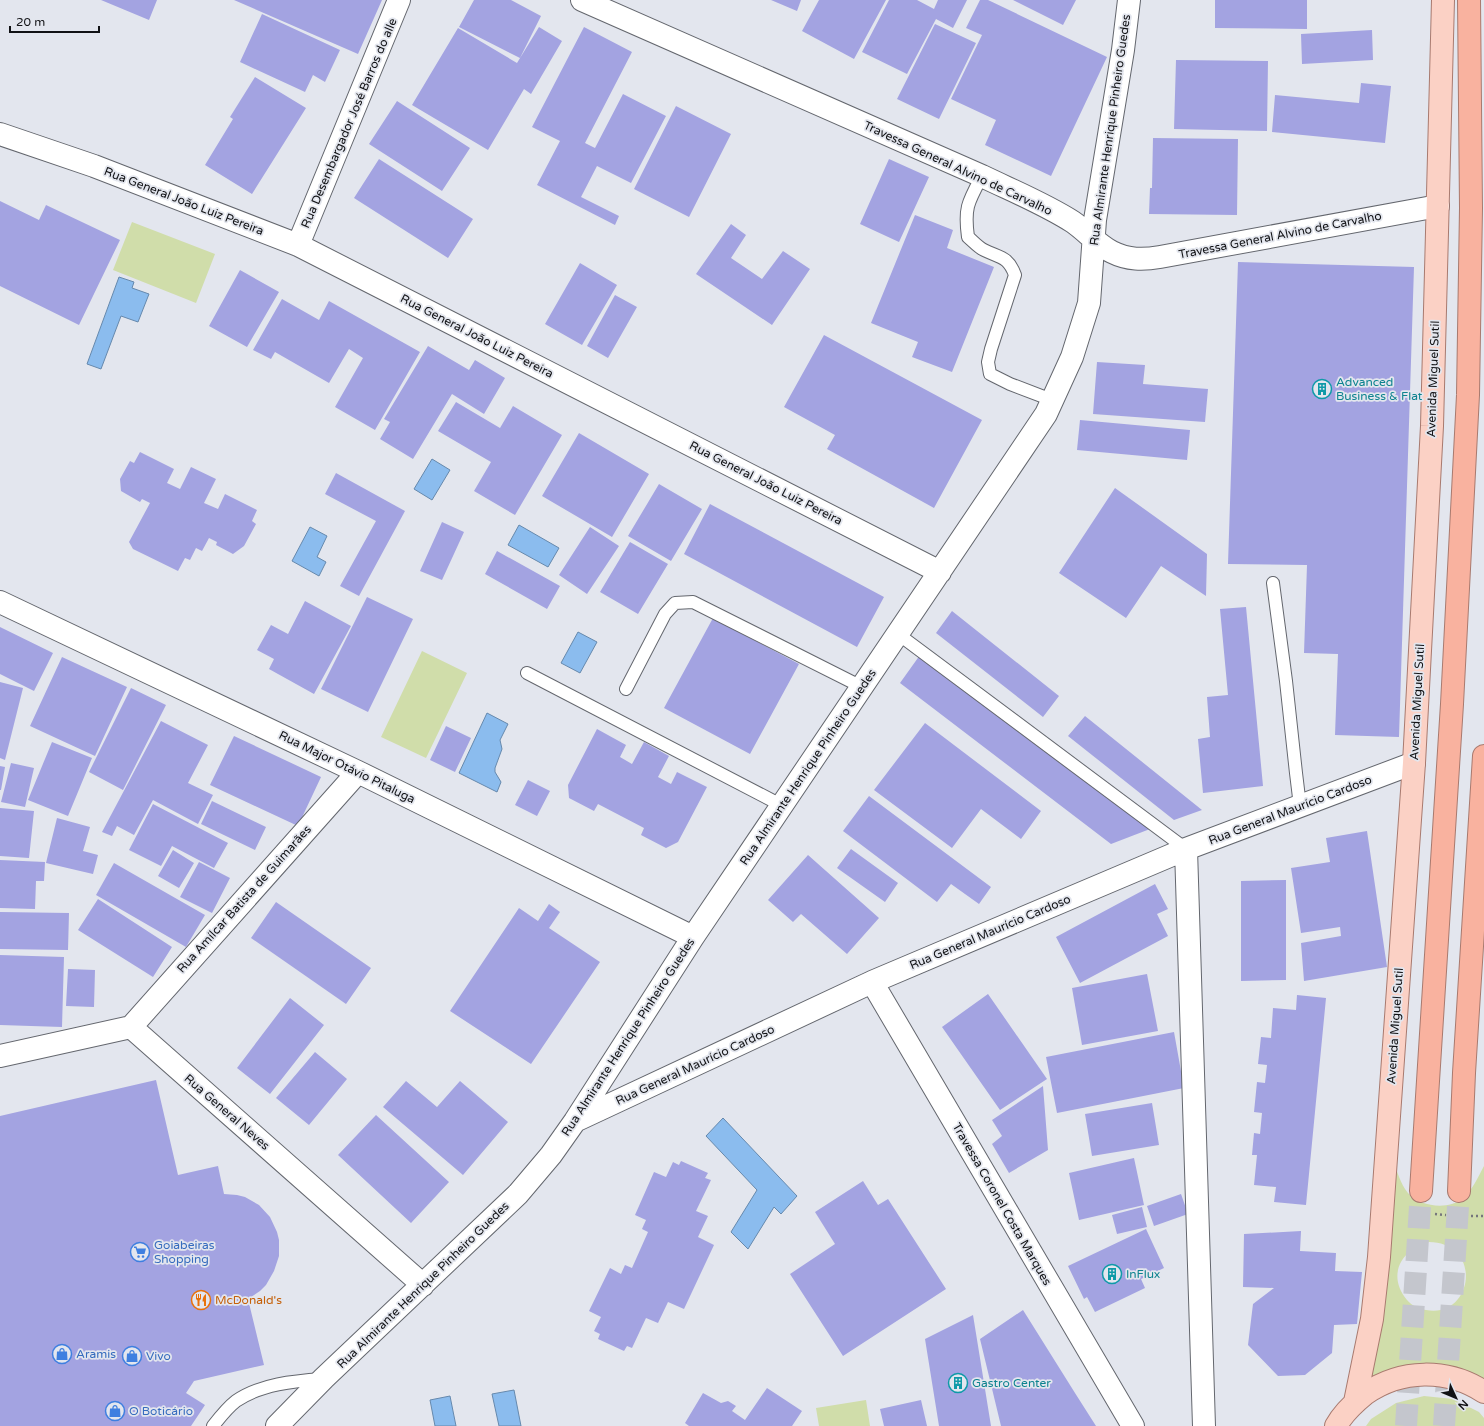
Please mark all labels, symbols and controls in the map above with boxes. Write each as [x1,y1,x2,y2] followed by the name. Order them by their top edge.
[10,8,99,34] scale bar
[1087,13,1133,247] street label: Rua Almirante Henrique Pinheiro Guedes
[16,15,45,29] text: 20 m
[298,16,400,230] street label: Rua Desembargador José Barros do alle
[861,118,1055,218] street label: Travessa General Alvino de Carvalho
[102,164,266,238] street label: Rua General João Luiz Pereira
[1177,208,1383,262] street label: Travessa General Alvino de Carvalho
[398,291,556,381] street label: Rua General João Luiz Pereira
[1424,320,1442,438] street label: Avenida Miguel Sutil
[1336,375,1423,403] place label: Advanced Business & Flat
[1311,378,1333,400] building icon: Advanced Business & Flat
[687,438,845,528] street label: Rua General João Luiz Pereira
[1407,643,1427,761] street label: Avenida Miguel Sutil
[737,666,879,868] street label: Rua Almirante Henrique Pinheiro Guedes
[277,728,417,806] street label: Rua Major Otávio Pitaluga
[1206,772,1374,848] street label: Rua General Maurício Cardoso
[174,822,314,976] street label: Rua Amílcar Batista de Guimarães
[907,892,1073,972] street label: Rua General Maurício Cardoso
[559,935,698,1139] street label: Rua Almirante Henrique Pinheiro Guedes
[1384,967,1406,1085] street label: Avenida Miguel Sutil
[613,1022,777,1108] street label: Rua General Maurício Cardoso
[182,1071,273,1153] street label: Rua General Neves
[950,1120,1055,1288] street label: Travessa Coronel Costa Marques
[334,1199,512,1371] street label: Rua Almirante Henrique Pinheiro Guedes
[154,1238,215,1266] place label: Goiabeiras Shopping
[129,1241,151,1263] supermarket icon: Goiabeiras Shopping
[1101,1263,1123,1285] building icon: InFlux
[1126,1267,1160,1281] place label: InFlux
[190,1289,212,1311] restaurant icon: McDonald's
[215,1293,282,1307] place label: McDonald's
[51,1343,73,1365] shop icon: Aramis
[121,1345,143,1367] shop icon: Vivo
[76,1347,116,1361] place label: Aramis
[146,1349,171,1363] place label: Vivo
[947,1372,969,1394] building icon: Gastro Center
[972,1376,1051,1390] place label: Gastro Center
[1436,1378,1476,1418] north arrow
[1455,1397,1471,1412] text: N
[104,1400,126,1422] shop icon: O Boticário
[129,1404,193,1418] place label: O Boticário

